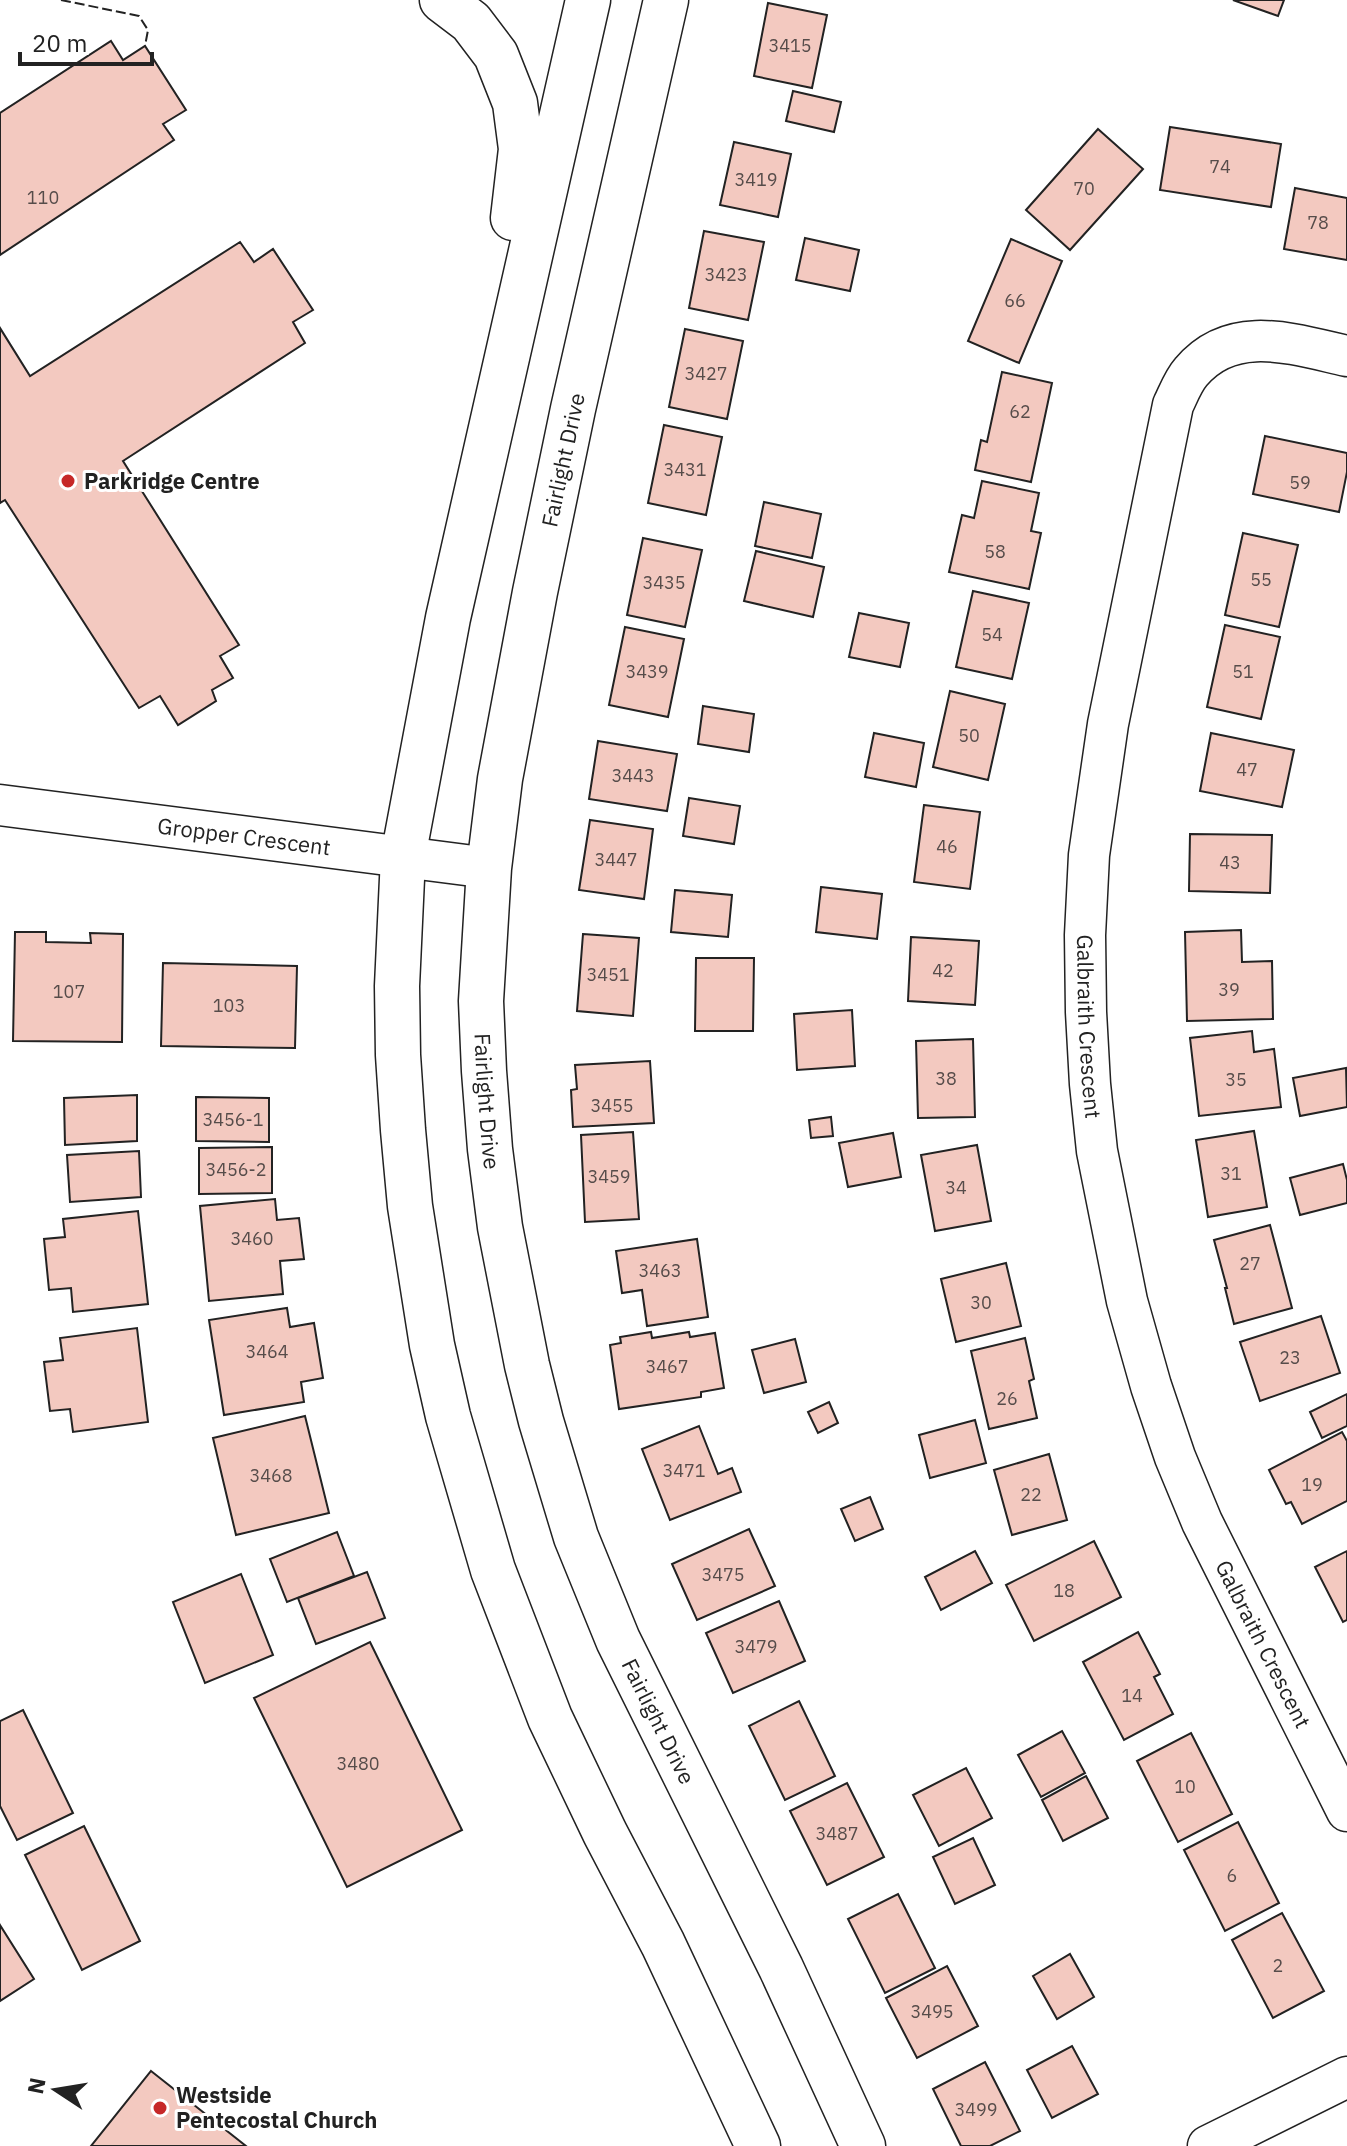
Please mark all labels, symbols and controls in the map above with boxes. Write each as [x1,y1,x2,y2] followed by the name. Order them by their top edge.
[20,16,152,66] scale bar
[32,27,87,59] text: 20 m
[768,34,812,57] house number: 3415
[1209,155,1231,178] house number: 74
[734,168,778,191] house number: 3419
[1073,177,1095,200] house number: 70
[27,186,59,209] house number: 110
[1307,211,1329,234] house number: 78
[704,263,748,286] house number: 3423
[1004,289,1026,312] house number: 66
[684,362,728,385] house number: 3427
[534,390,591,530] street label: Fairlight Drive
[1009,400,1031,423] house number: 62
[663,458,707,481] house number: 3431
[84,466,260,495] place label: Parkridge Centre
[1289,471,1311,494] house number: 59
[59,472,77,490] marker: Parkridge Centre
[984,540,1006,563] house number: 58
[1250,568,1272,591] house number: 55
[642,571,686,594] house number: 3435
[981,623,1003,646] house number: 54
[625,660,669,683] house number: 3439
[1232,660,1254,683] house number: 51
[958,724,980,747] house number: 50
[1236,758,1258,781] house number: 47
[611,764,655,787] house number: 3443
[156,810,332,861] street label: Gropper Crescent
[936,835,958,858] house number: 46
[594,848,638,871] house number: 3447
[1219,851,1241,874] house number: 43
[1071,934,1109,1120] street label: Galbraith Crescent
[932,959,954,982] house number: 42
[586,963,630,986] house number: 3451
[1218,978,1240,1001] house number: 39
[53,980,85,1003] house number: 107
[213,994,245,1017] house number: 103
[468,1033,507,1171] street label: Fairlight Drive
[935,1067,957,1090] house number: 38
[1225,1068,1247,1091] house number: 35
[590,1094,634,1117] house number: 3455
[202,1108,264,1131] house number: 3456-1
[205,1158,267,1181] house number: 3456-2
[1220,1162,1242,1185] house number: 31
[587,1165,631,1188] house number: 3459
[945,1176,967,1199] house number: 34
[230,1227,274,1250] house number: 3460
[1239,1252,1261,1275] house number: 27
[638,1259,682,1282] house number: 3463
[970,1291,992,1314] house number: 30
[245,1340,289,1363] house number: 3464
[1279,1346,1301,1369] house number: 23
[645,1355,689,1378] house number: 3467
[996,1387,1018,1410] house number: 26
[662,1459,706,1482] house number: 3471
[249,1464,293,1487] house number: 3468
[1301,1473,1323,1496] house number: 19
[1020,1483,1042,1506] house number: 22
[1209,1555,1318,1733] street label: Galbraith Crescent
[701,1563,745,1586] house number: 3475
[1053,1579,1075,1602] house number: 18
[734,1635,778,1658] house number: 3479
[616,1654,702,1789] street label: Fairlight Drive
[1121,1684,1143,1707] house number: 14
[336,1752,380,1775] house number: 3480
[1174,1775,1196,1798] house number: 10
[815,1822,859,1845] house number: 3487
[1227,1864,1237,1887] house number: 6
[1273,1954,1283,1977] house number: 2
[910,2000,954,2023] house number: 3495
[16,2050,96,2130] north arrow
[20,2075,52,2097] text: N
[176,2080,377,2134] place label: Westside Pentecostal Church
[954,2098,998,2121] house number: 3499
[151,2099,169,2117] marker: Westside Pentecostal Church

